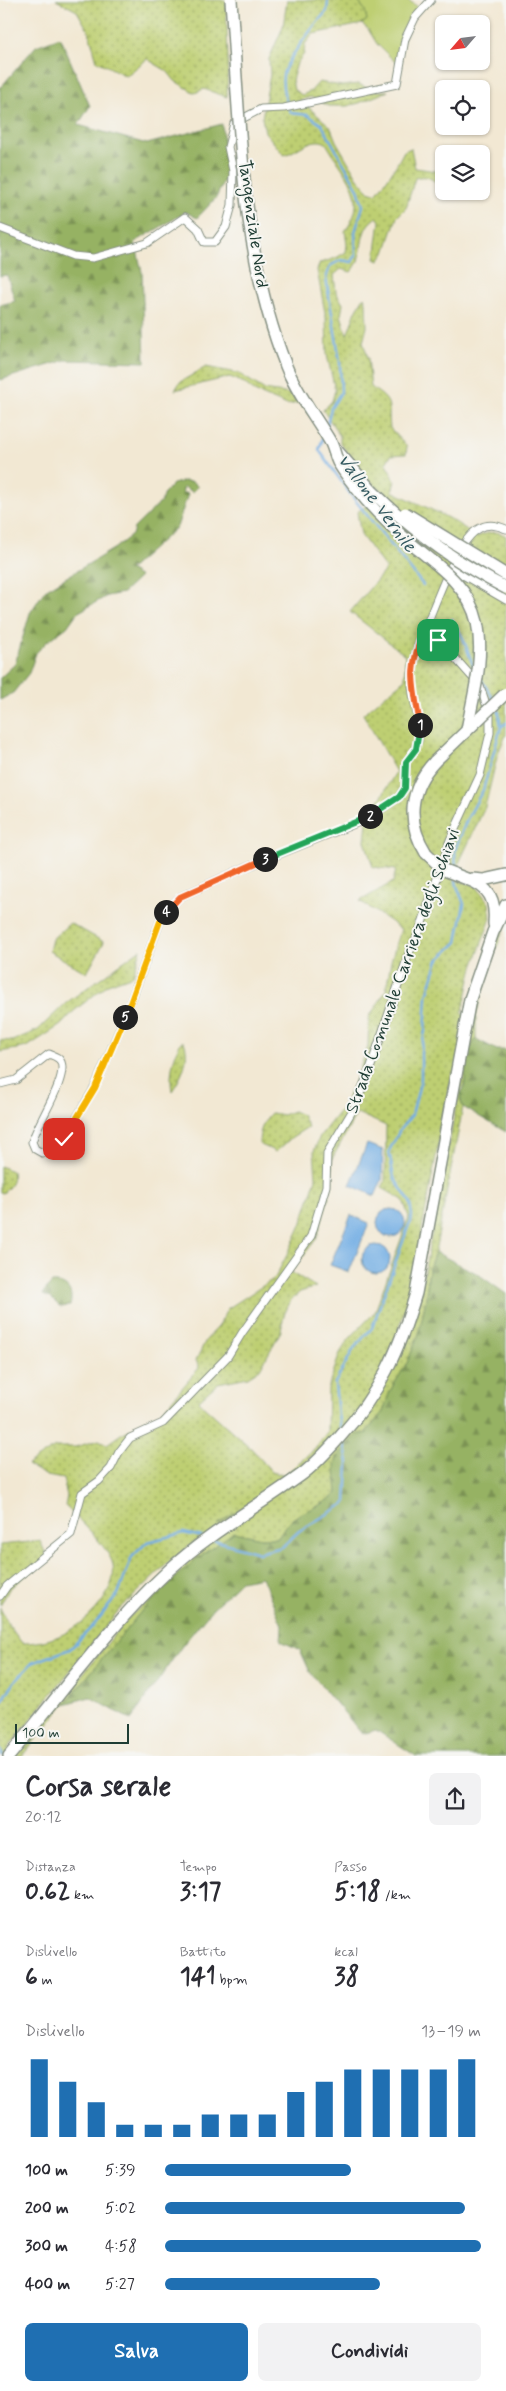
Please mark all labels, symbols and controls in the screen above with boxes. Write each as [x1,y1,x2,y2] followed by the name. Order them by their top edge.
[435,15,490,70] north arrow
[435,15,490,200] map controls
[435,80,490,135] button: locate
[435,145,490,200] button: layers
[231,158,274,290] street label: Tangenziale Nord
[332,449,423,558] water label: Vallone Vernile
[417,619,459,661] pin
[424,626,452,654] icon: arrive
[408,712,432,738] pin: 1
[417,716,424,734] text: 1
[358,804,382,828] pin: 2
[367,807,374,825] text: 2
[340,825,468,1118] street label: Strada Comunale Carriera degli Schiavi
[252,846,278,872] pin: 3
[262,850,269,868] text: 3
[154,900,178,924] pin: 4
[162,903,171,921] text: 4
[112,1004,138,1030] pin: 5
[121,1008,130,1026] text: 5
[43,1118,85,1160] pin
[50,1125,78,1153] icon: check
[15,1721,129,1744] scale bar
[22,1724,60,1742] text: 100 m
[25,1769,171,1806] text: Corsa serale
[429,1773,481,1825] button: share
[25,1807,62,1828] text: 20:12
[25,1858,76,1876] text: Distanza
[180,1858,217,1876] text: Tempo
[334,1858,367,1876] text: Passo
[25,1876,70,1909] text: 0.62
[180,1876,221,1909] text: 3:17
[334,1876,381,1909] text: 5:18
[70,1886,94,1904] text: km
[381,1886,411,1904] text: /km
[25,1943,77,1961] text: Dislivello
[180,1943,226,1961] text: Battito
[334,1943,358,1961] text: kcal
[25,1961,38,1994] text: 6
[180,1961,216,1994] text: 141
[334,1961,359,1994] text: 38
[38,1971,53,1989] text: m
[216,1971,248,1989] text: bpm
[25,2021,85,2042] text: Dislivello
[421,2021,481,2042] text: 13–19 m
[25,2160,68,2181] text: 100 m
[105,2160,136,2181] text: 5:39
[25,2198,69,2219] text: 200 m
[105,2198,136,2219] text: 5:02
[25,2236,68,2257] text: 300 m
[105,2236,137,2257] text: 4:58
[25,2274,70,2295] text: 400 m
[105,2274,135,2295] text: 5:27
[25,2323,248,2381] button: Salva
[258,2323,481,2381] button: Condividi

